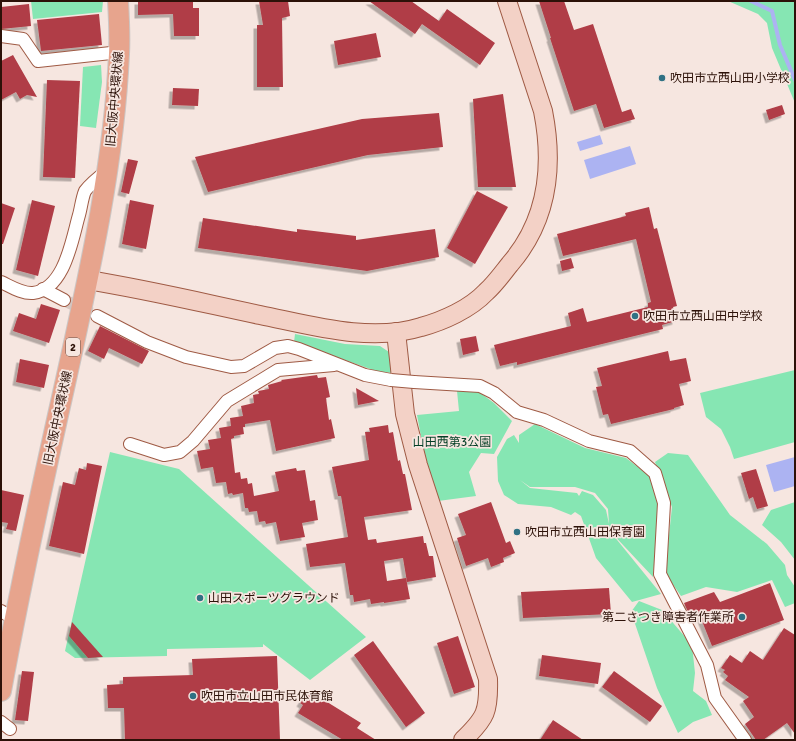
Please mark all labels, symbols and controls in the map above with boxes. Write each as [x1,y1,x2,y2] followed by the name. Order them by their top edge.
[103,51,127,147] street label: 旧大阪中央環状線
[670,71,790,86] place label: 吹田市立西山田小学校
[657,73,667,83] marker: 吹田市立西山田小学校
[643,309,763,324] place label: 吹田市立西山田中学校
[630,311,640,321] marker: 吹田市立西山田中学校
[66,338,80,356] road number: 2
[41,369,75,467] street label: 旧大阪中央環状線
[413,435,491,450] park label: 山田西第3公園
[525,525,645,540] place label: 吹田市立西山田保育園
[512,527,522,537] marker: 吹田市立西山田保育園
[208,591,340,606] place label: 山田スポーツグラウンド
[195,593,205,603] marker: 山田スポーツグラウンド
[602,610,734,625] place label: 第二さつき障害者作業所
[737,612,747,622] marker: 第二さつき障害者作業所
[201,689,333,704] place label: 吹田市立山田市民体育館
[188,691,198,701] marker: 吹田市立山田市民体育館

